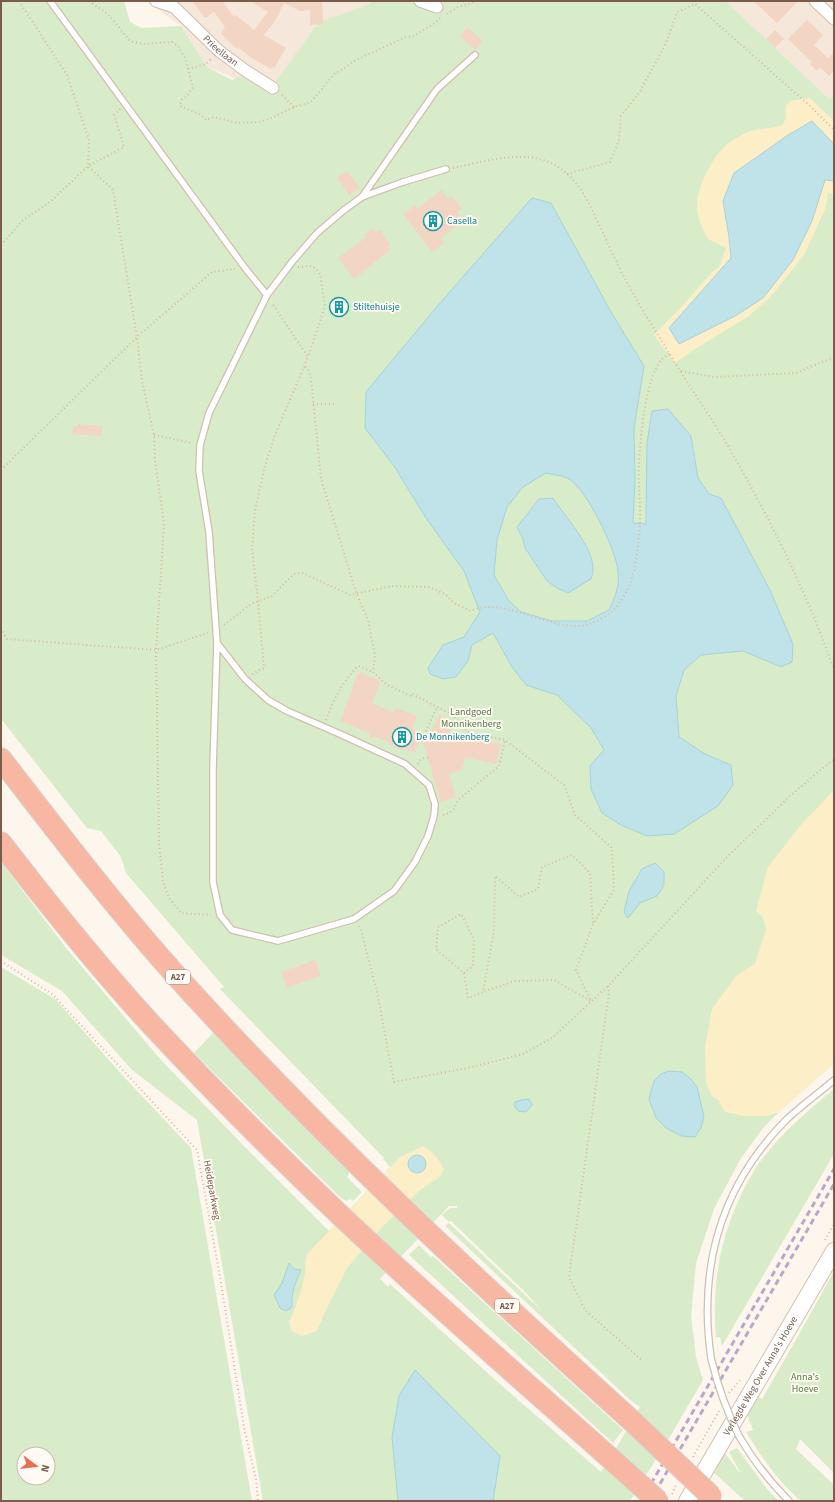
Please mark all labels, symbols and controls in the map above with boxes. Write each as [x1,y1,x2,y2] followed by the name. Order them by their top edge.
[200,32,241,70] street label: Prieellaan
[422,210,444,232] building icon: Casella
[447,214,477,228] place label: Casella
[328,296,350,318] building icon: Stiltehuisje
[353,300,400,314] place label: Stiltehuisje
[441,705,501,731] park label: Landgoed Monnikenberg
[391,726,413,748] building icon: De Monnikenberg
[416,730,489,744] place label: De Monnikenberg
[166,970,190,984] road number: A27
[200,1159,224,1221] street label: Heideparkweg
[495,1299,519,1313] road number: A27
[720,1314,801,1438] street label: Verlegde Weg Over Anna's Hoeve
[791,1370,819,1396] park label: Anna's Hoeve
[16,1446,56,1486] north arrow
[37,1463,53,1474] text: N

